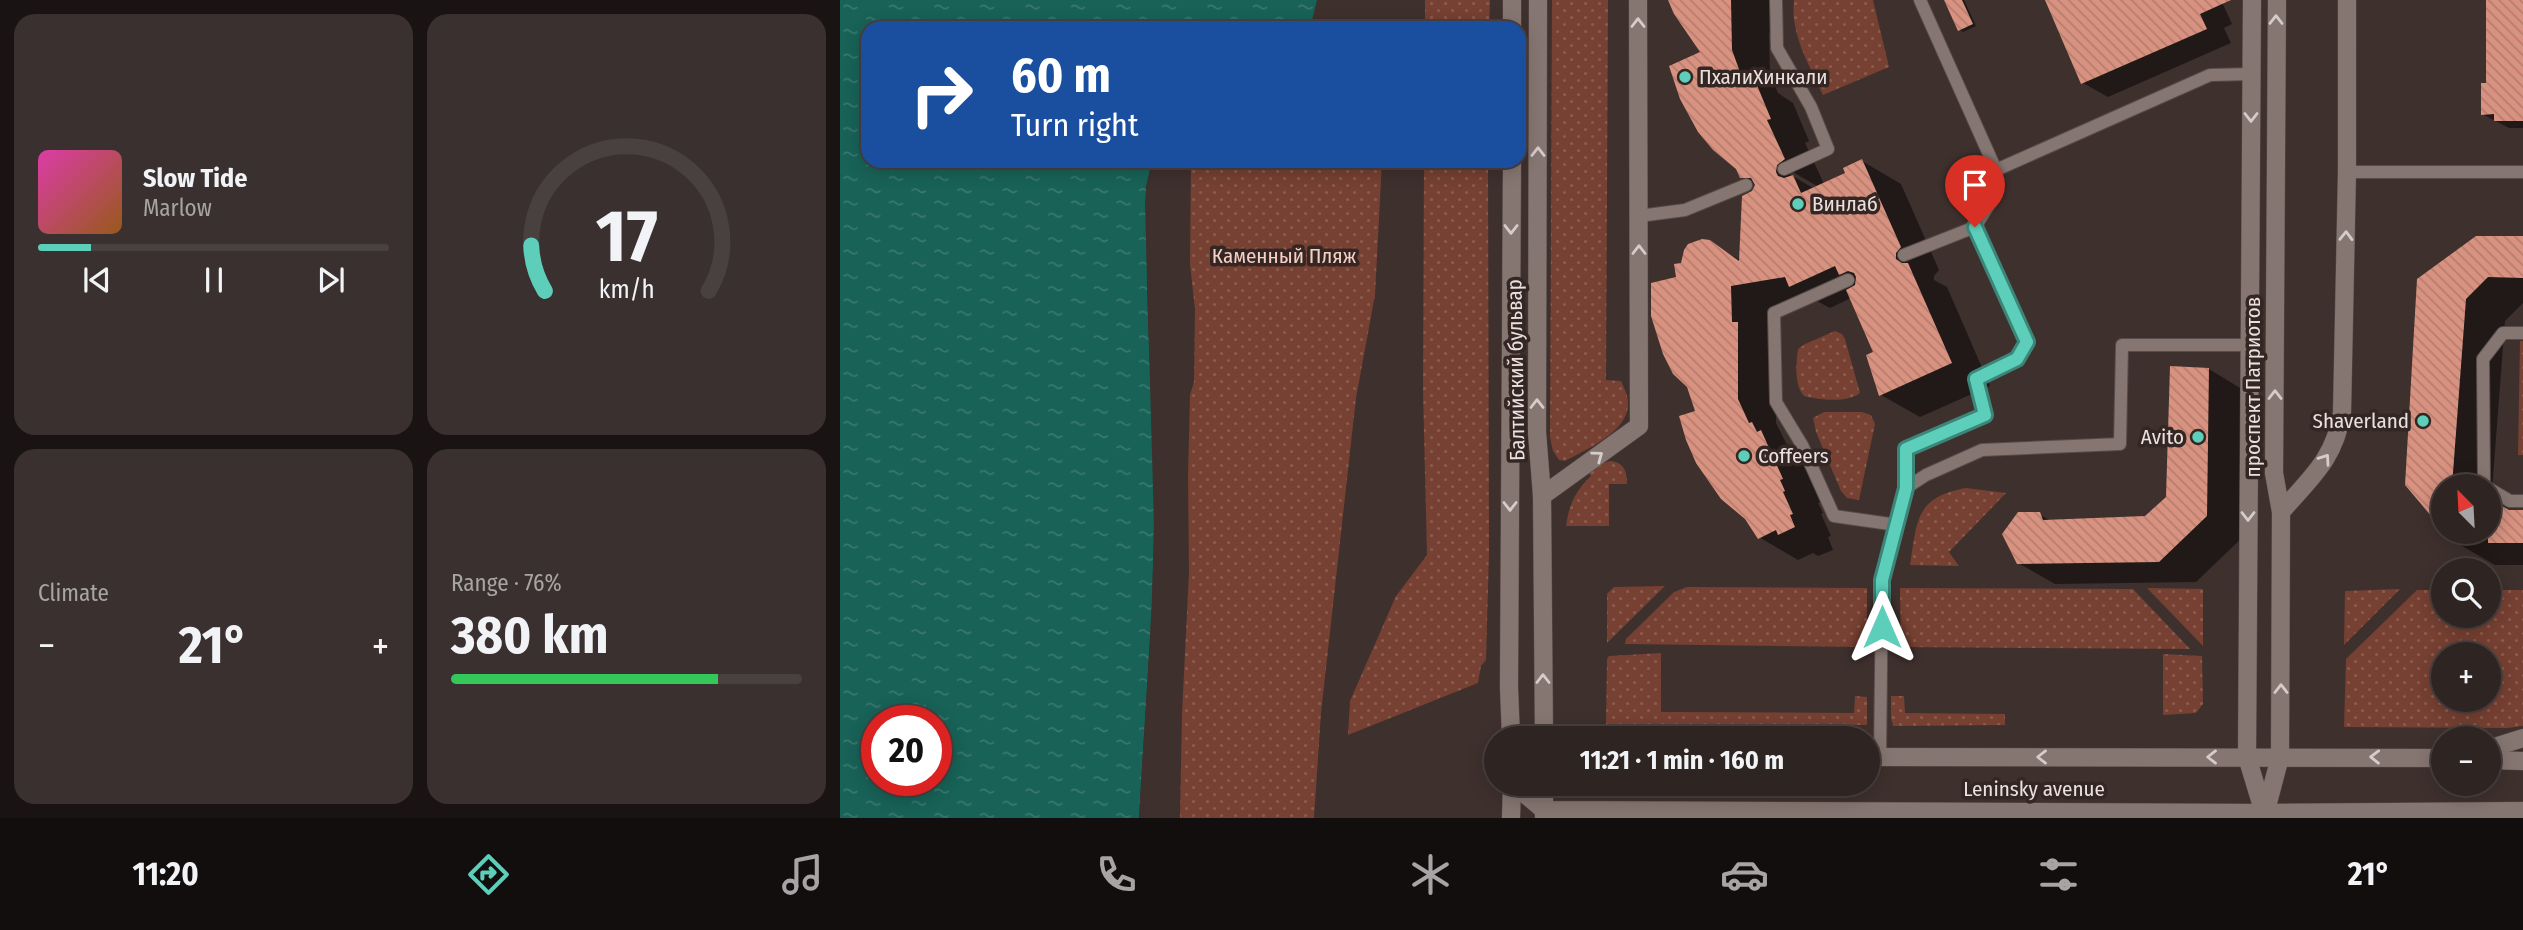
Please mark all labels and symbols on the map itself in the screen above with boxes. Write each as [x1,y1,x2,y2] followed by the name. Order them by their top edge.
[2268,15,2284,25] one-way arrow
[1630,17,1646,27] one-way arrow
[1699,64,1828,90] place label: ПхалиХинкали
[1677,69,1693,85] marker: ПхалиХинкали
[2243,112,2259,123] one-way arrow
[1530,146,1546,156] one-way arrow
[1945,155,2005,227] pin
[1812,191,1878,217] place label: Винлаб
[1790,196,1806,212] marker: Винлаб
[1503,224,1519,235] one-way arrow
[2338,230,2354,241] one-way arrow
[1212,243,1357,269] park label: Каменный Пляж
[1631,244,1647,255] one-way arrow
[1501,279,1531,461] street label: Балтийский бульвар
[2240,297,2266,477] street label: проспект Патриотов
[2267,389,2283,400] one-way arrow
[1529,398,1545,408] one-way arrow
[2313,408,2409,434] place label: Shaverland
[2415,413,2431,429] marker: Shaverland
[2141,424,2184,450] place label: Avito
[2190,429,2206,445] marker: Avito
[1758,443,1829,469] place label: Coffeers
[1736,448,1752,464] marker: Coffeers
[1590,452,1603,464] one-way arrow
[2317,454,2329,467] one-way arrow
[2431,474,2501,544] north arrow
[1502,501,1518,511] one-way arrow
[2241,511,2256,522] one-way arrow
[1845,590,1919,664] position arrow
[1535,674,1551,684] one-way arrow
[2273,683,2289,693] one-way arrow
[861,705,952,796] speed limit sign: 20
[2037,749,2047,765] one-way arrow
[2206,749,2217,765] one-way arrow
[2369,749,2380,765] one-way arrow
[1963,776,2105,802] street label: Leninsky avenue

